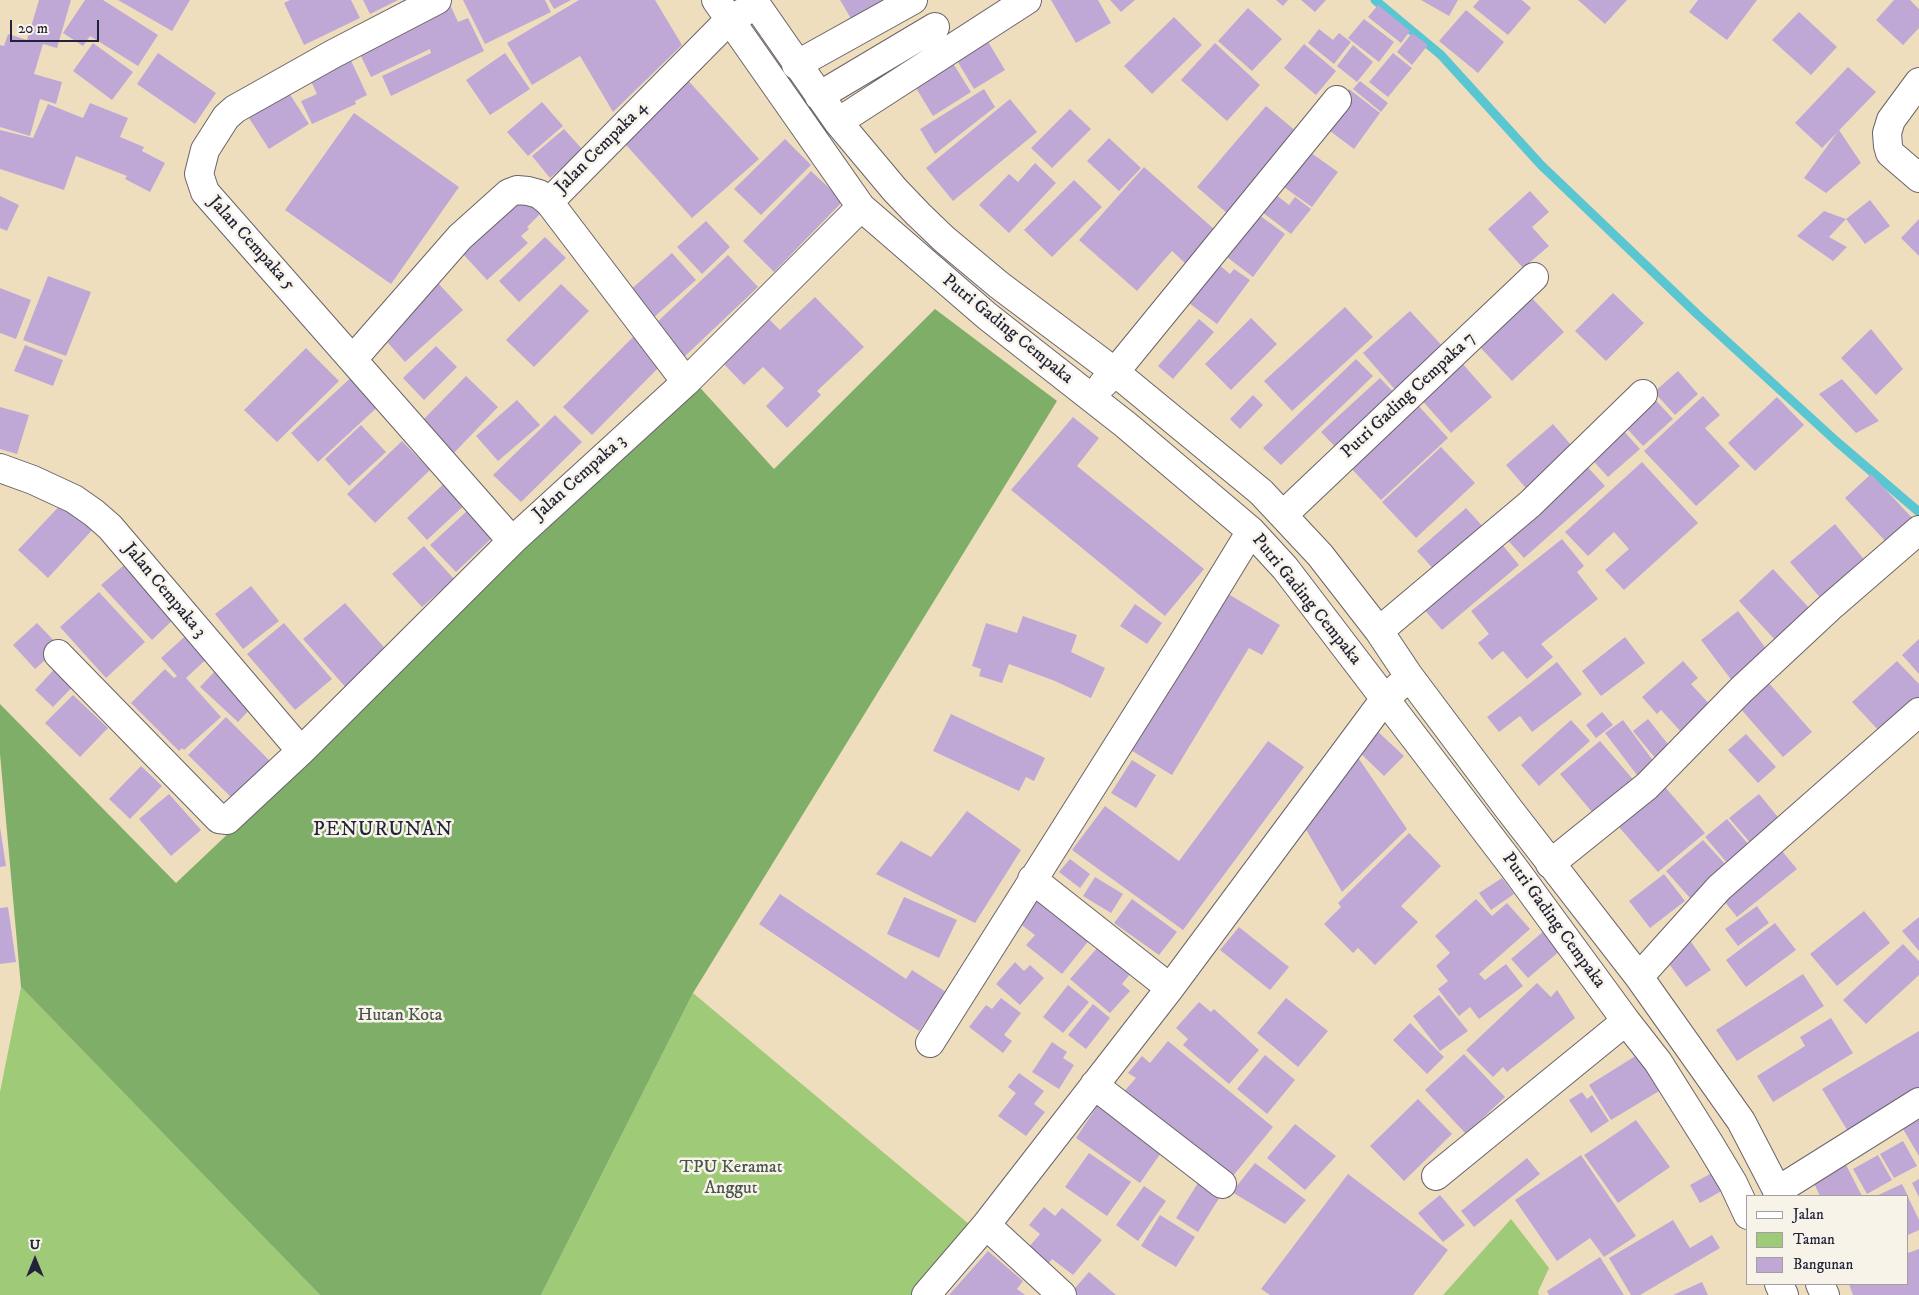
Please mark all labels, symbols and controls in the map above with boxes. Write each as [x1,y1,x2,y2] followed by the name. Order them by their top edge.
[12,10,101,42] scale bar
[18,19,48,38] text: 20 m
[552,98,652,198] street label: Jalan Cempaka 4
[203,192,299,296] street label: Jalan Cempaka 5
[937,271,1077,389] street label: Putri Gading Cempaka
[1337,328,1481,464] street label: Putri Gading Cempaka 7
[529,431,631,525] street label: Jalan Cempaka 3
[1247,530,1365,670] street label: Putri Gading Cempaka
[118,539,210,643] street label: Jalan Cempaka 3
[312,819,454,843] district label: PENURUNAN
[1497,849,1609,993] street label: Putri Gading Cempaka
[358,1005,442,1027] park label: Hutan Kota
[679,1157,783,1200] park label: TPU Keramat Anggut
[1746,1195,1909,1285] legend
[1793,1205,1824,1224] text: Jalan
[1793,1230,1835,1249] text: Taman
[10,1235,60,1285] north arrow
[30,1236,40,1254] text: U
[1793,1255,1853,1274] text: Bangunan

